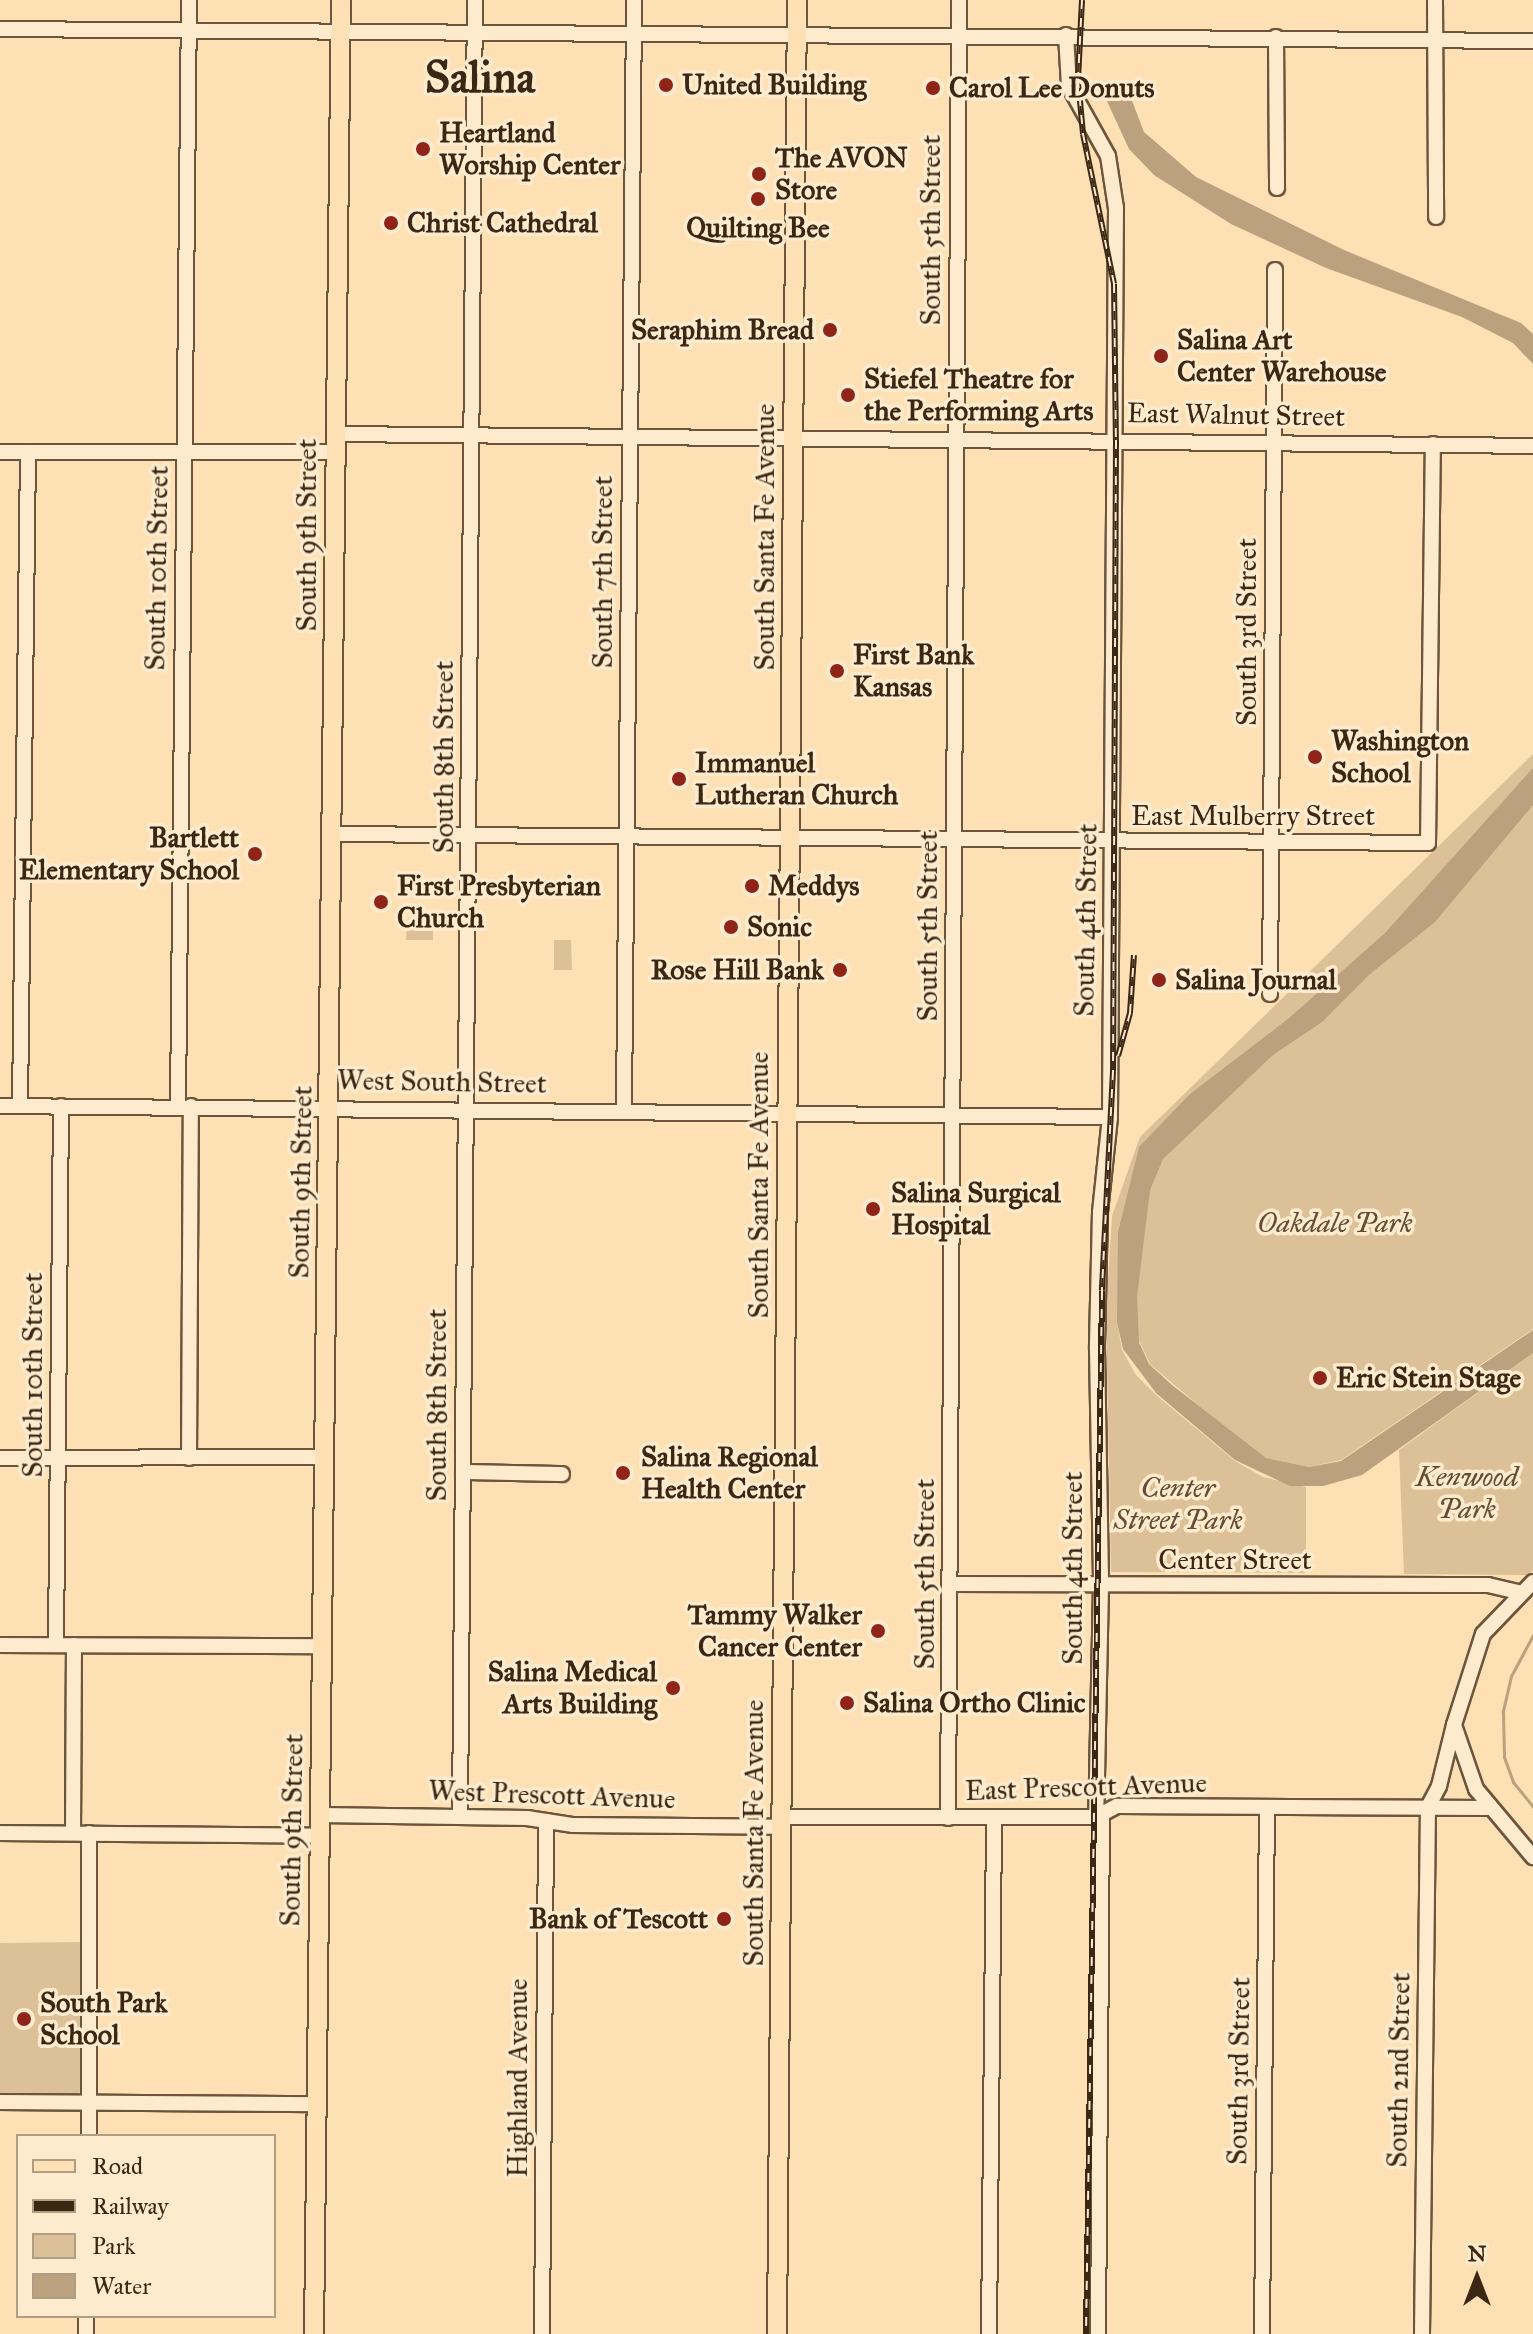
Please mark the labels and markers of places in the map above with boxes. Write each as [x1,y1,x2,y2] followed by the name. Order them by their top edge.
[682,68,866,102] place label: United Building
[949,71,1155,105] place label: Carol Lee Donuts
[657,76,675,94] marker: United Building
[924,79,942,97] marker: Carol Lee Donuts
[439,116,621,182] place label: Heartland Worship Center
[414,140,432,158] marker: Heartland Worship Center
[775,141,908,207] place label: The AVON Store
[750,165,768,183] marker: The AVON Store
[749,190,767,208] marker: Quilting Bee
[407,206,598,240] place label: Christ Cathedral
[686,211,830,245] place label: Quilting Bee
[382,214,400,232] marker: Christ Cathedral
[631,313,814,347] place label: Seraphim Bread
[821,321,839,339] marker: Seraphim Bread
[1177,323,1386,389] place label: Salina Art Center Warehouse
[1152,347,1170,365] marker: Salina Art Center Warehouse
[864,362,1093,428] place label: Stiefel Theatre for the Performing Arts
[839,386,857,404] marker: Stiefel Theatre for the Performing Arts
[853,638,974,704] place label: First Bank Kansas
[828,662,846,680] marker: First Bank Kansas
[1331,724,1469,790] place label: Washington School
[695,746,898,812] place label: Immanuel Lutheran Church
[1306,748,1324,766] marker: Washington School
[670,770,688,788] marker: Immanuel Lutheran Church
[19,821,239,887] place label: Bartlett Elementary School
[246,845,264,863] marker: Bartlett Elementary School
[397,869,601,935] place label: First Presbyterian Church
[768,869,859,903] place label: Meddys
[743,877,761,895] marker: Meddys
[372,893,390,911] marker: First Presbyterian Church
[747,910,812,944] place label: Sonic
[722,918,740,936] marker: Sonic
[651,953,824,987] place label: Rose Hill Bank
[831,961,849,979] marker: Rose Hill Bank
[1175,963,1336,997] place label: Salina Journal
[1150,971,1168,989] marker: Salina Journal
[891,1176,1061,1242] place label: Salina Surgical Hospital
[862,1198,884,1220] marker: Salina Surgical Hospital
[1336,1361,1521,1395] place label: Eric Stein Stage
[1311,1369,1329,1387] marker: Eric Stein Stage
[641,1440,818,1506] place label: Salina Regional Health Center
[612,1462,634,1484] marker: Salina Regional Health Center
[687,1598,862,1664] place label: Tammy Walker Cancer Center
[869,1622,887,1640] marker: Tammy Walker Cancer Center
[488,1655,657,1721] place label: Salina Medical Arts Building
[664,1679,682,1697] marker: Salina Medical Arts Building
[863,1686,1086,1720] place label: Salina Ortho Clinic
[838,1694,856,1712] marker: Salina Ortho Clinic
[529,1902,708,1936] place label: Bank of Tescott
[715,1910,733,1928] marker: Bank of Tescott
[40,1986,167,2052] place label: South Park School
[15,2010,33,2028] marker: South Park School

